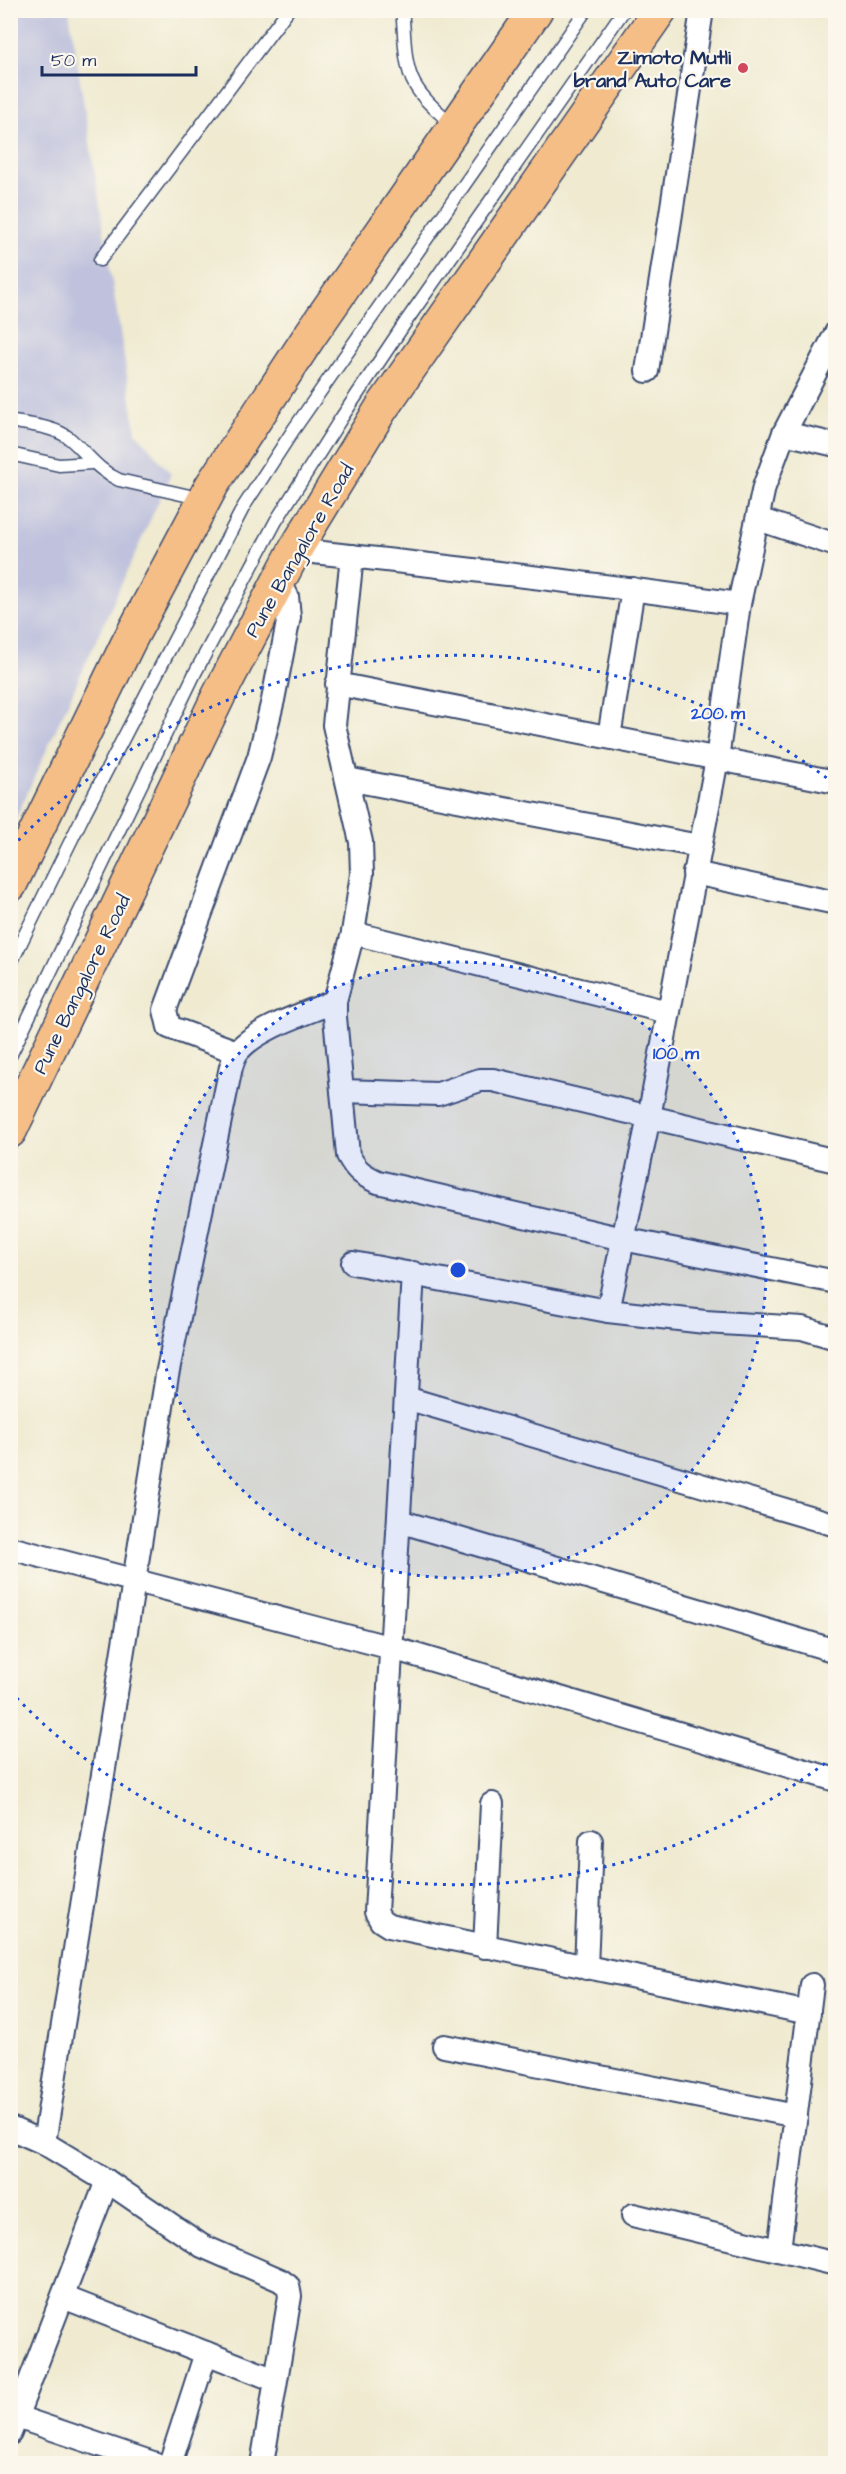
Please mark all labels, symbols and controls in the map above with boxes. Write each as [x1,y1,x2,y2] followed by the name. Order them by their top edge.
[42,39,196,77] scale bar
[574,44,732,95] place label: Zimoto Mutli brand Auto Care
[51,48,96,73] text: 50 m
[736,61,750,75] marker: Zimoto Mutli brand Auto Care
[239,458,362,643] street label: Pune Bangalore Road
[690,701,746,726] text: 200 m
[26,890,139,1079] street label: Pune Bangalore Road
[653,1041,700,1066] text: 100 m
[448,1260,468,1280] centre of rings

